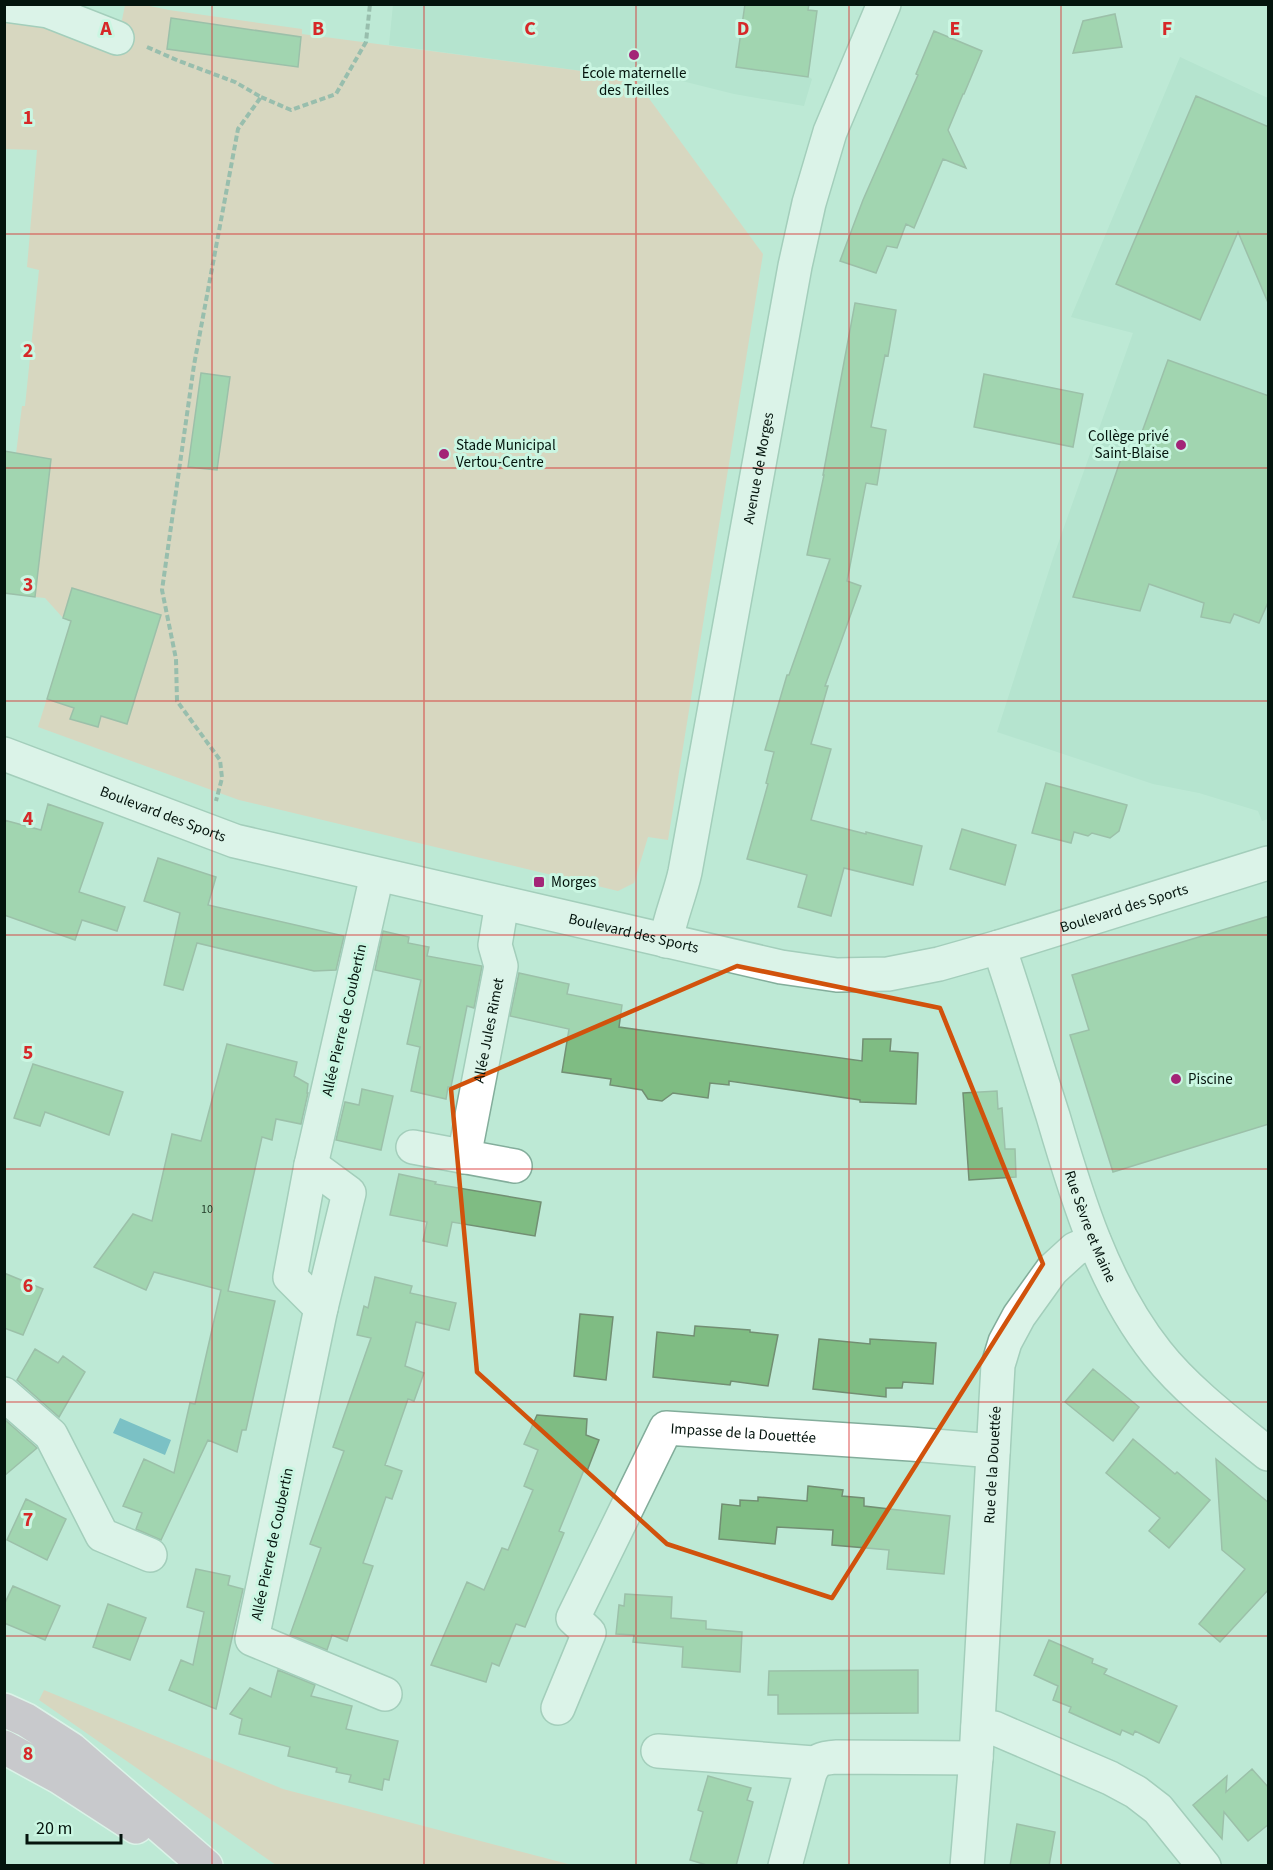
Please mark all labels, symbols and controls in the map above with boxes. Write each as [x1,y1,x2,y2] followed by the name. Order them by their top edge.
[99,15,112,43] text: A
[312,15,324,43] text: B
[524,15,536,43] text: C
[737,15,749,43] text: D
[950,15,960,43] text: E
[1162,15,1172,43] text: F
[627,48,641,62] marker: École maternelle des Treilles
[582,63,686,101] place label: École maternelle des Treilles
[23,104,33,132] text: 1
[23,337,33,365] text: 2
[738,411,779,526] street label: Avenue de Morges
[1088,426,1169,464] place label: Collège privé Saint-Blaise
[456,435,556,473] place label: Stade Municipal Vertou-Centre
[1174,438,1188,452] marker: Collège privé Saint-Blaise
[437,447,451,461] marker: Stade Municipal Vertou-Centre
[23,571,33,599] text: 3
[97,781,229,848] street label: Boulevard des Sports
[23,805,34,833] text: 4
[551,872,596,893] place label: Morges
[532,875,546,889] marker: Morges
[1057,879,1191,938] street label: Boulevard des Sports
[566,908,701,959] street label: Boulevard des Sports
[317,942,372,1098] street label: Allée Pierre de Coubertin
[469,976,509,1085] street label: Allée Jules Rimet
[23,1039,33,1067] text: 5
[1188,1069,1233,1090] place label: Piscine
[1169,1072,1183,1086] marker: Piscine
[1059,1168,1121,1286] street label: Rue Sèvre et Maine
[201,1201,213,1218] house number: 10
[23,1272,33,1300] text: 6
[979,1405,1007,1524] street label: Rue de la Douettée
[670,1418,817,1449] street label: Impasse de la Douettée
[246,1466,299,1622] street label: Allée Pierre de Coubertin
[23,1506,33,1534] text: 7
[23,1740,33,1768] text: 8
[27,1807,122,1845] scale bar
[36,1816,72,1841] text: 20 m

